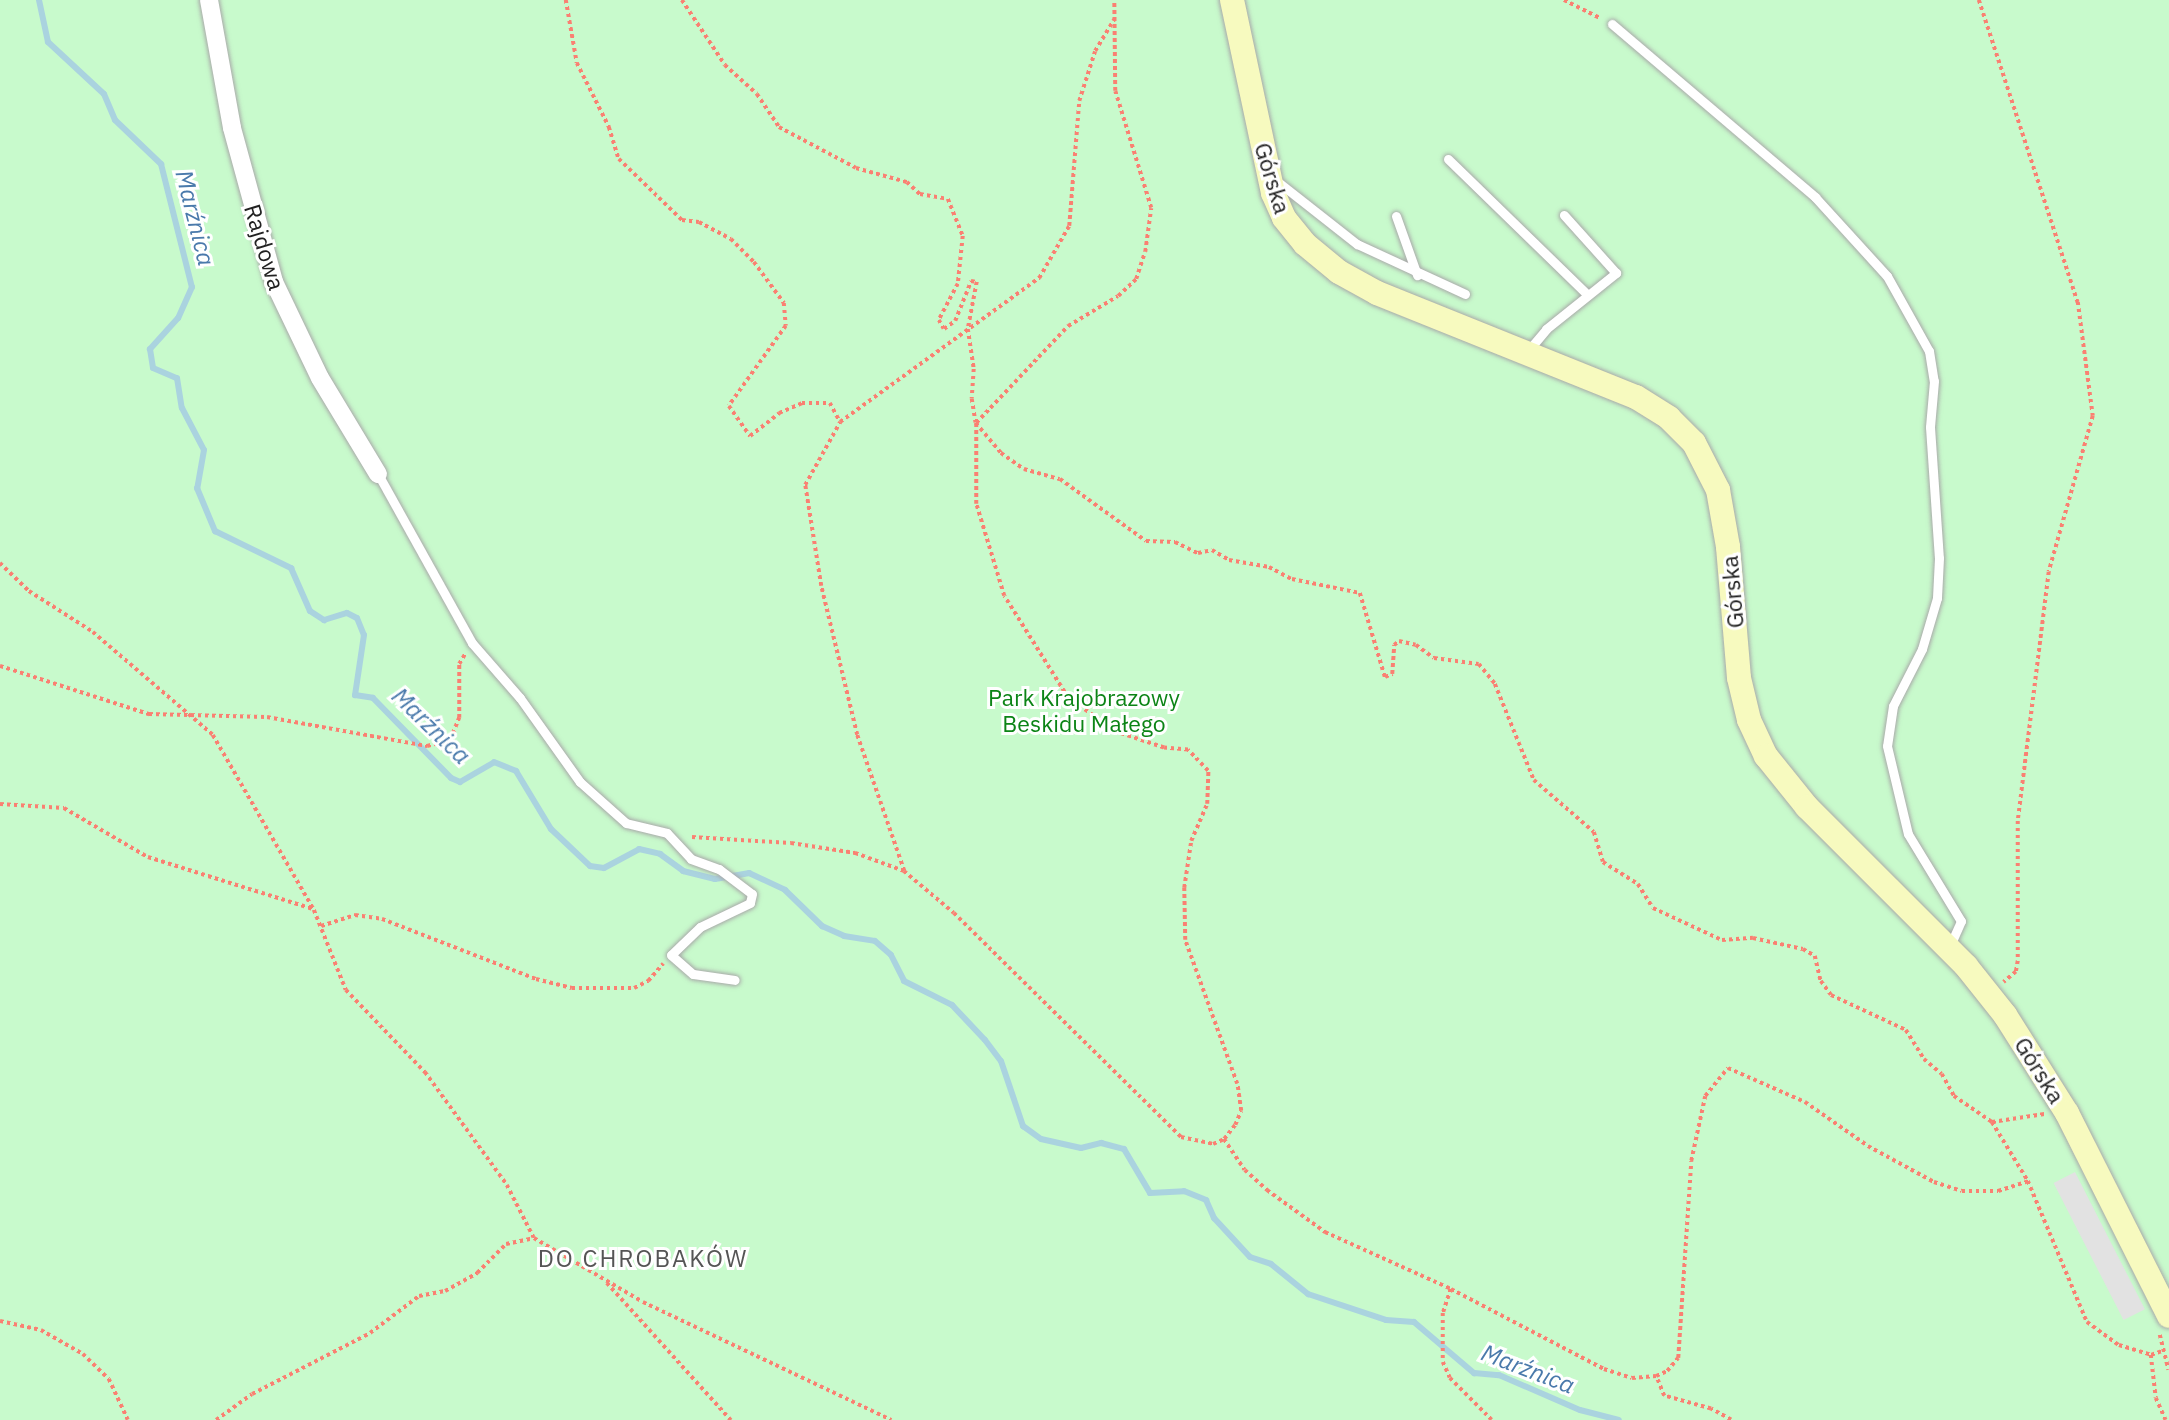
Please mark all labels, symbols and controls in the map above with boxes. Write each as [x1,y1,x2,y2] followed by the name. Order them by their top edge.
[1249,139,1297,217] street label: Górska
[169,167,221,269] water label: Marźnica
[239,201,291,293] street label: Rajdowa
[1715,555,1749,629] street label: Górska
[386,682,476,770] water label: Marźnica
[988,683,1180,737] park label: Park Krajobrazowy Beskidu Małego
[2009,1032,2071,1108] street label: Górska
[539,1245,747,1273] district label: DO CHROBAKÓW
[1477,1338,1579,1400] water label: Marźnica

